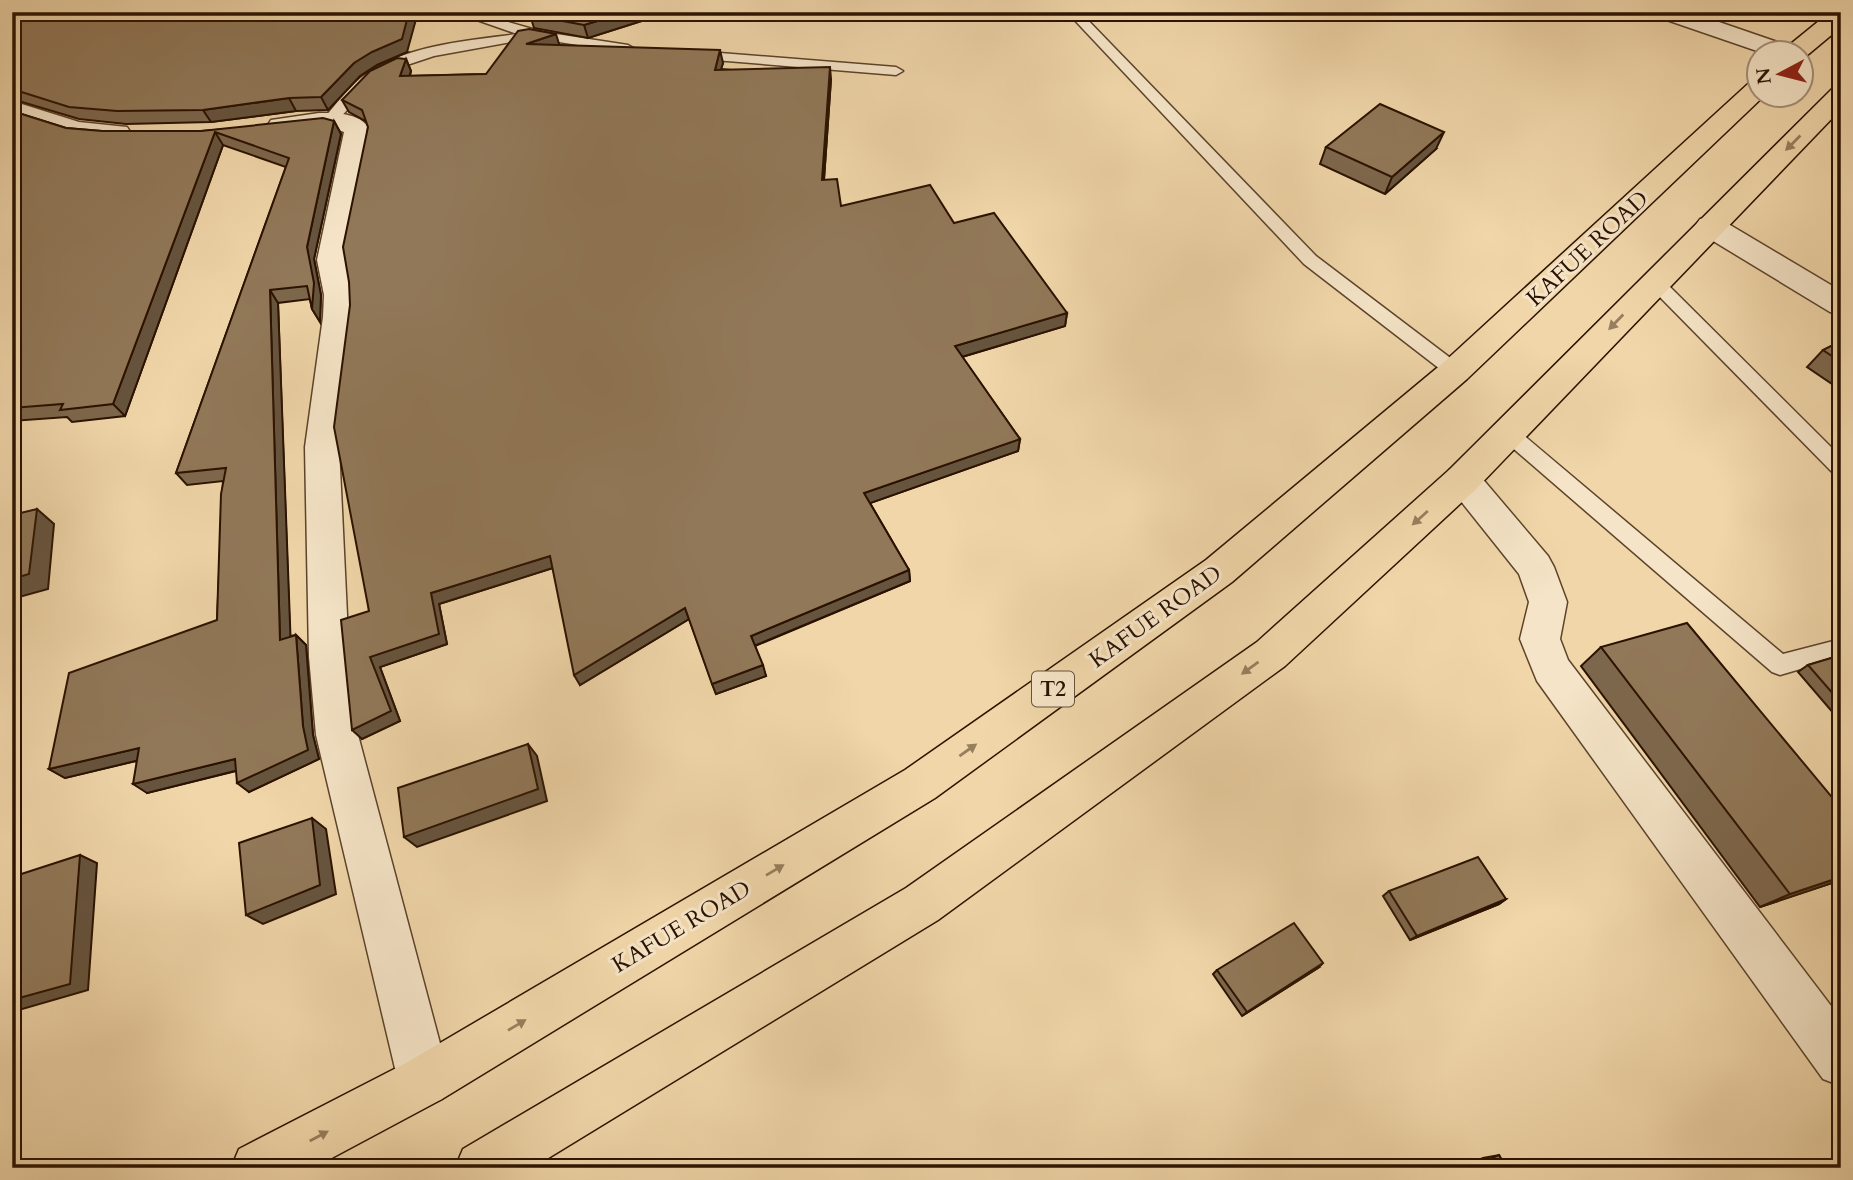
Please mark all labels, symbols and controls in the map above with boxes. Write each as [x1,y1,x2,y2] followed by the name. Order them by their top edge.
[1744,38,1814,108] north arrow
[1750,66,1778,86] text: N
[1784,134,1801,151] one-way arrow
[1520,184,1655,313] street label: KAFUE ROAD
[1608,313,1624,330] one-way arrow
[1412,509,1429,525] one-way arrow
[1083,558,1228,675] street label: KAFUE ROAD
[1241,661,1259,675] one-way arrow
[1032,672,1074,706] road number: T2
[959,743,977,757] one-way arrow
[766,864,785,877] one-way arrow
[606,873,756,980] street label: KAFUE ROAD
[507,1018,526,1031] one-way arrow
[309,1130,328,1142] one-way arrow

